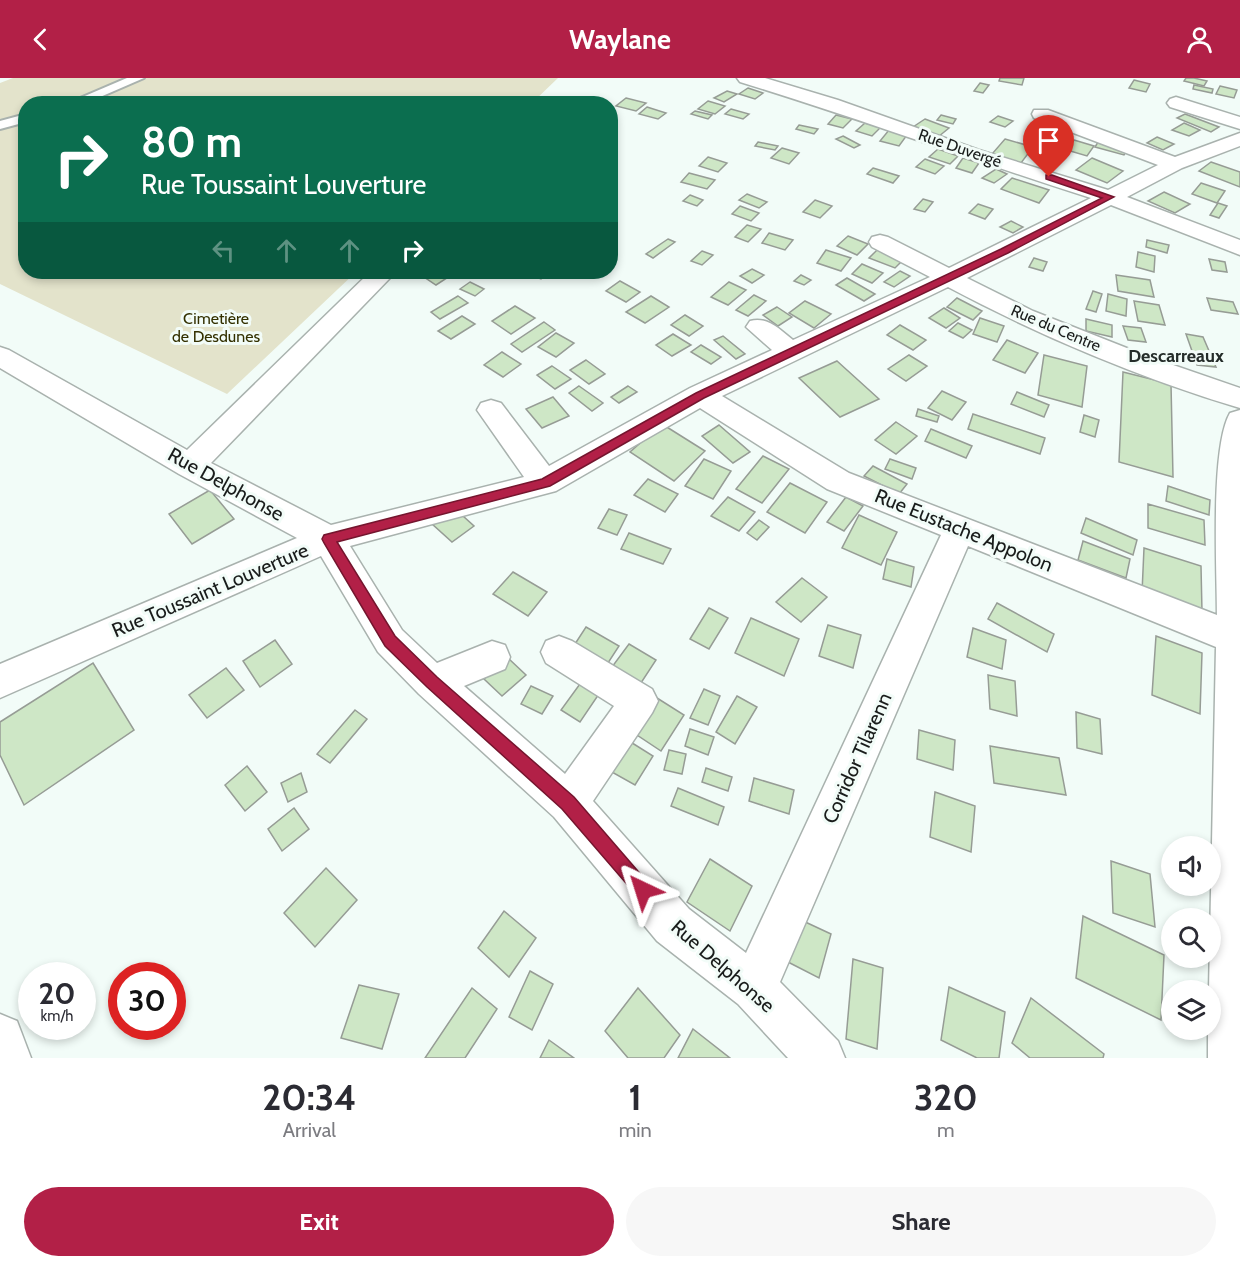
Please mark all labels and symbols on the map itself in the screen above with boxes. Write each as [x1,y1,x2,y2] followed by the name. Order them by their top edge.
[1023,115,1074,177] pin
[916,125,1004,171] street label: Rue Duvergé
[1008,301,1104,355] street label: Rue du Centre
[172,309,260,346] park label: Cimetière de Desdunes
[1128,345,1224,367] district label: Descarreaux
[164,442,288,526] street label: Rue Delphonse
[871,483,1057,577] street label: Rue Eustache Appolon
[108,538,312,642] street label: Rue Toussaint Louverture
[817,689,897,827] street label: Corridor Tilarenn
[611,858,675,922] position arrow
[666,915,780,1017] street label: Rue Delphonse
[108,962,186,1040] speed limit sign: 30

